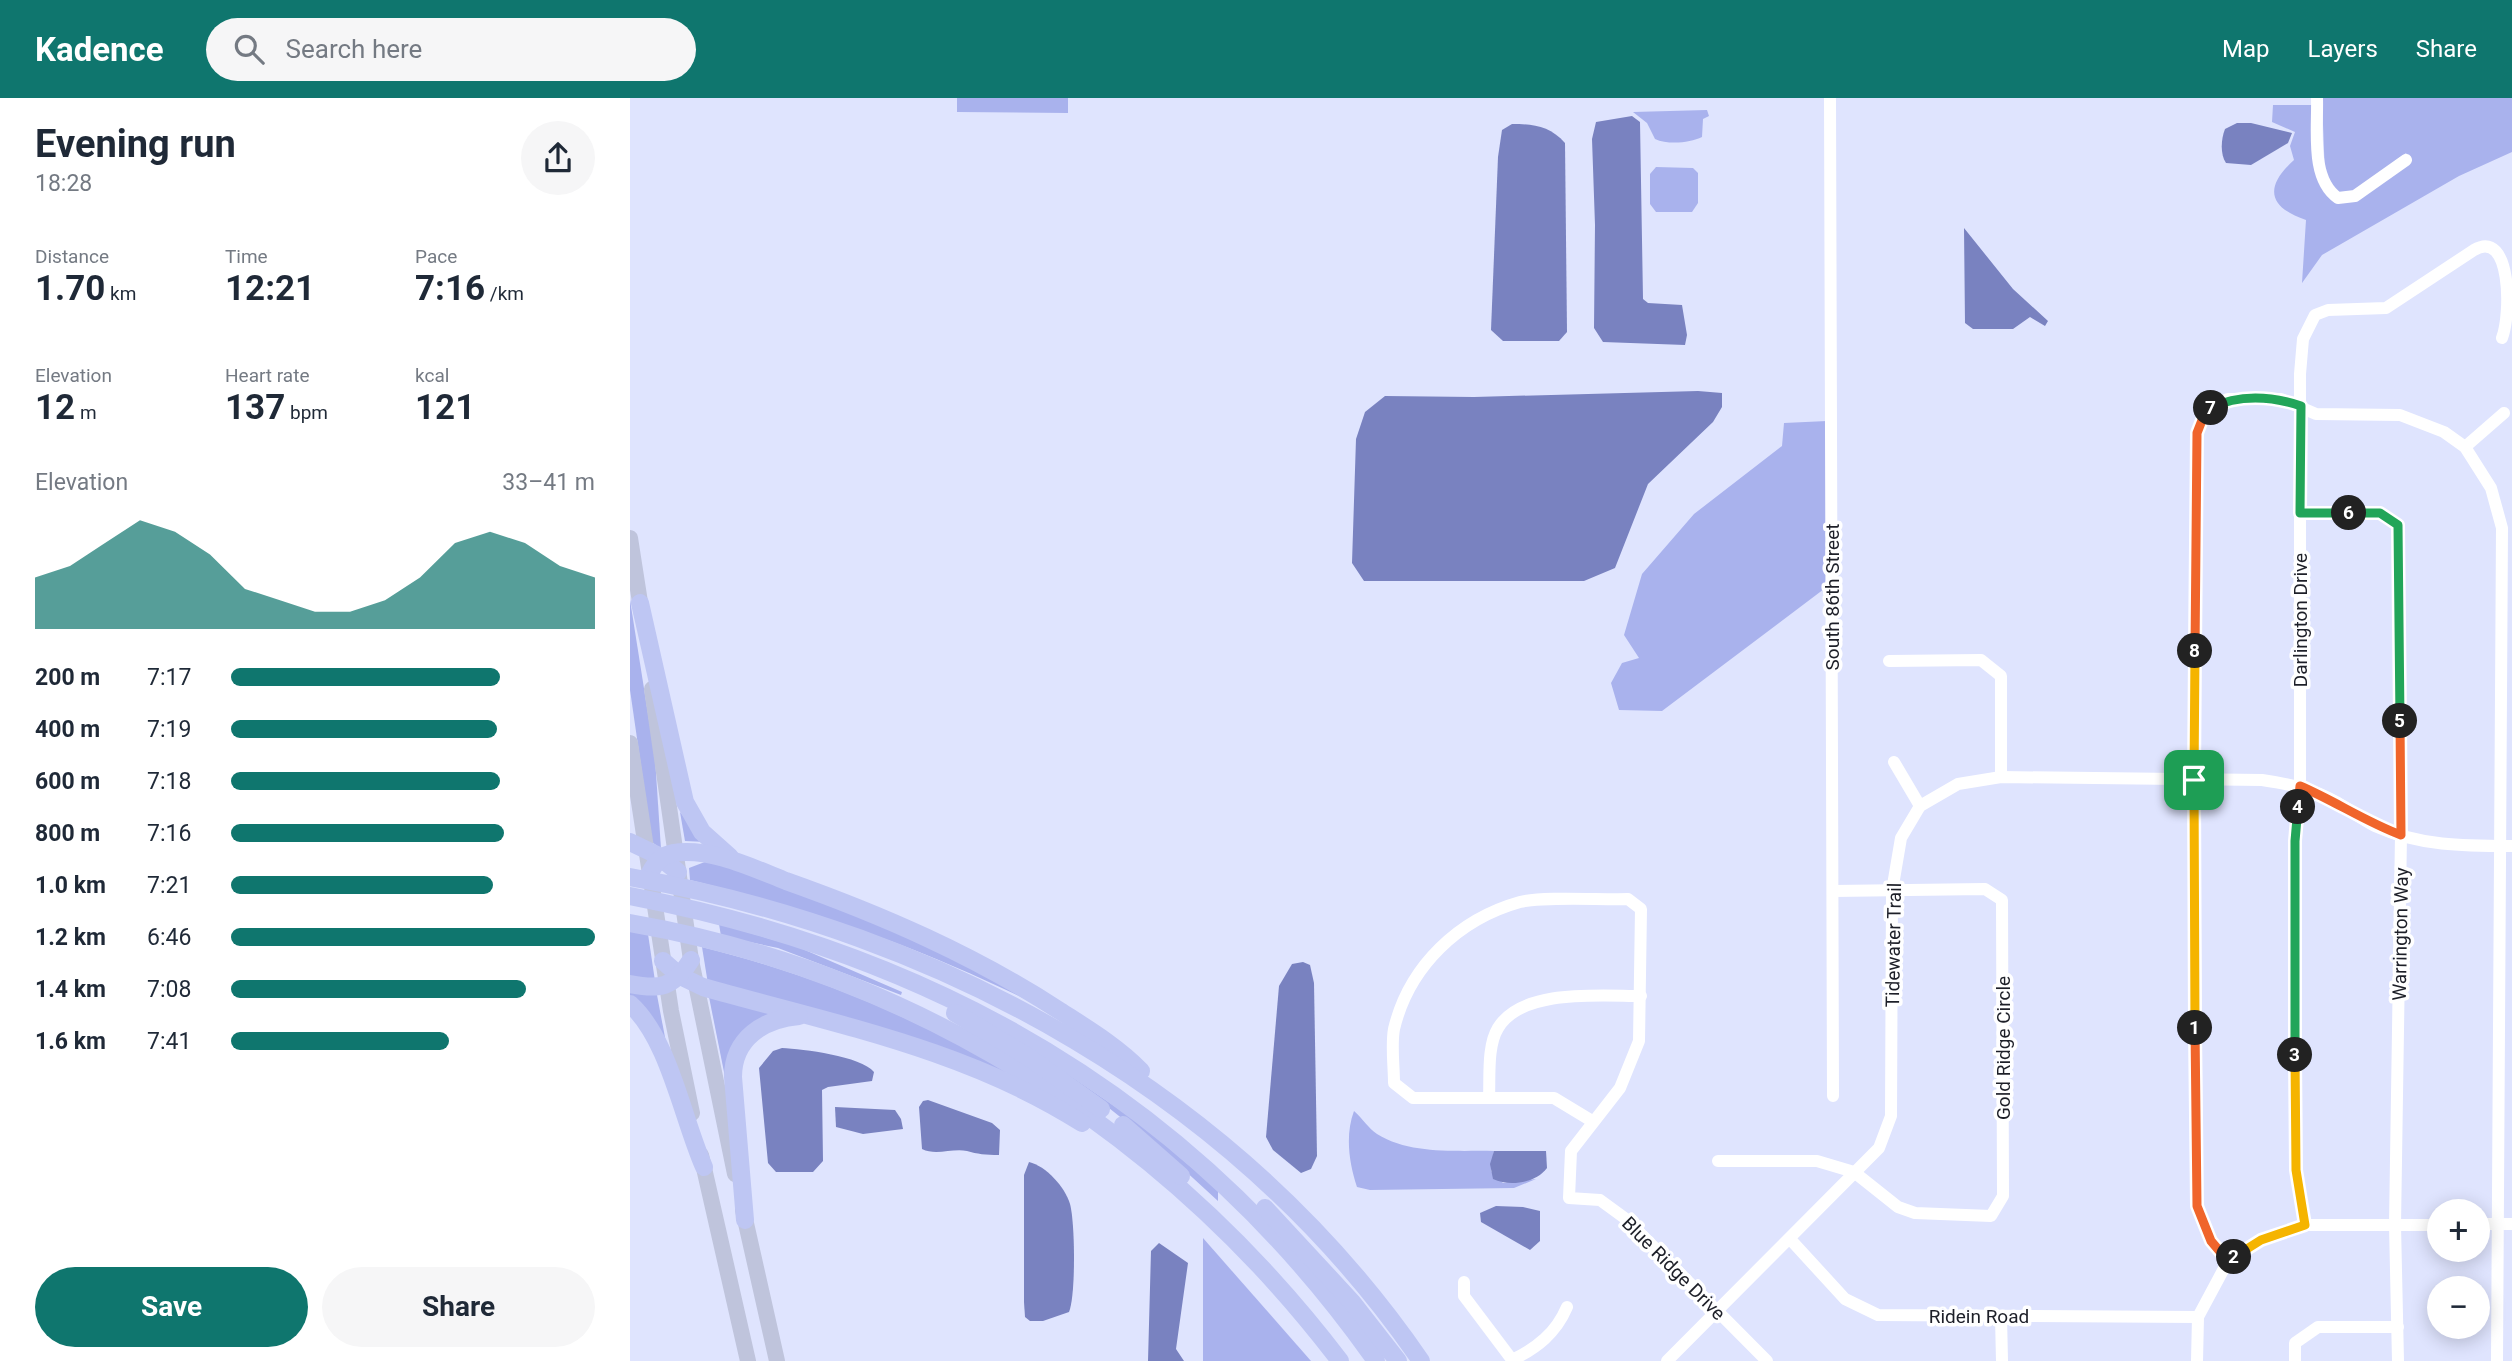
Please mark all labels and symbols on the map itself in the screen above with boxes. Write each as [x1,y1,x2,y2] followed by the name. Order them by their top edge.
[2194,390,2228,426] pin: 7
[2332,496,2366,530] pin: 6
[1821,524,1844,670] street label: South 86th Street
[2289,553,2312,687] street label: Darlington Drive
[2178,634,2212,668] pin: 8
[2382,704,2418,738] pin: 5
[2164,750,2224,810] pin
[2280,790,2316,824] pin: 4
[2388,867,2413,1001] street label: Warrington Way
[1881,882,1906,1008] street label: Tidewater Trail
[1992,976,2015,1120] street label: Gold Ridge Circle
[2178,1010,2212,1046] pin: 1
[2278,1038,2312,1072] pin: 3
[1617,1212,1730,1325] street label: Blue Ridge Drive
[2216,1240,2252,1274] pin: 2
[1929,1305,2029,1328] street label: Ridein Road

